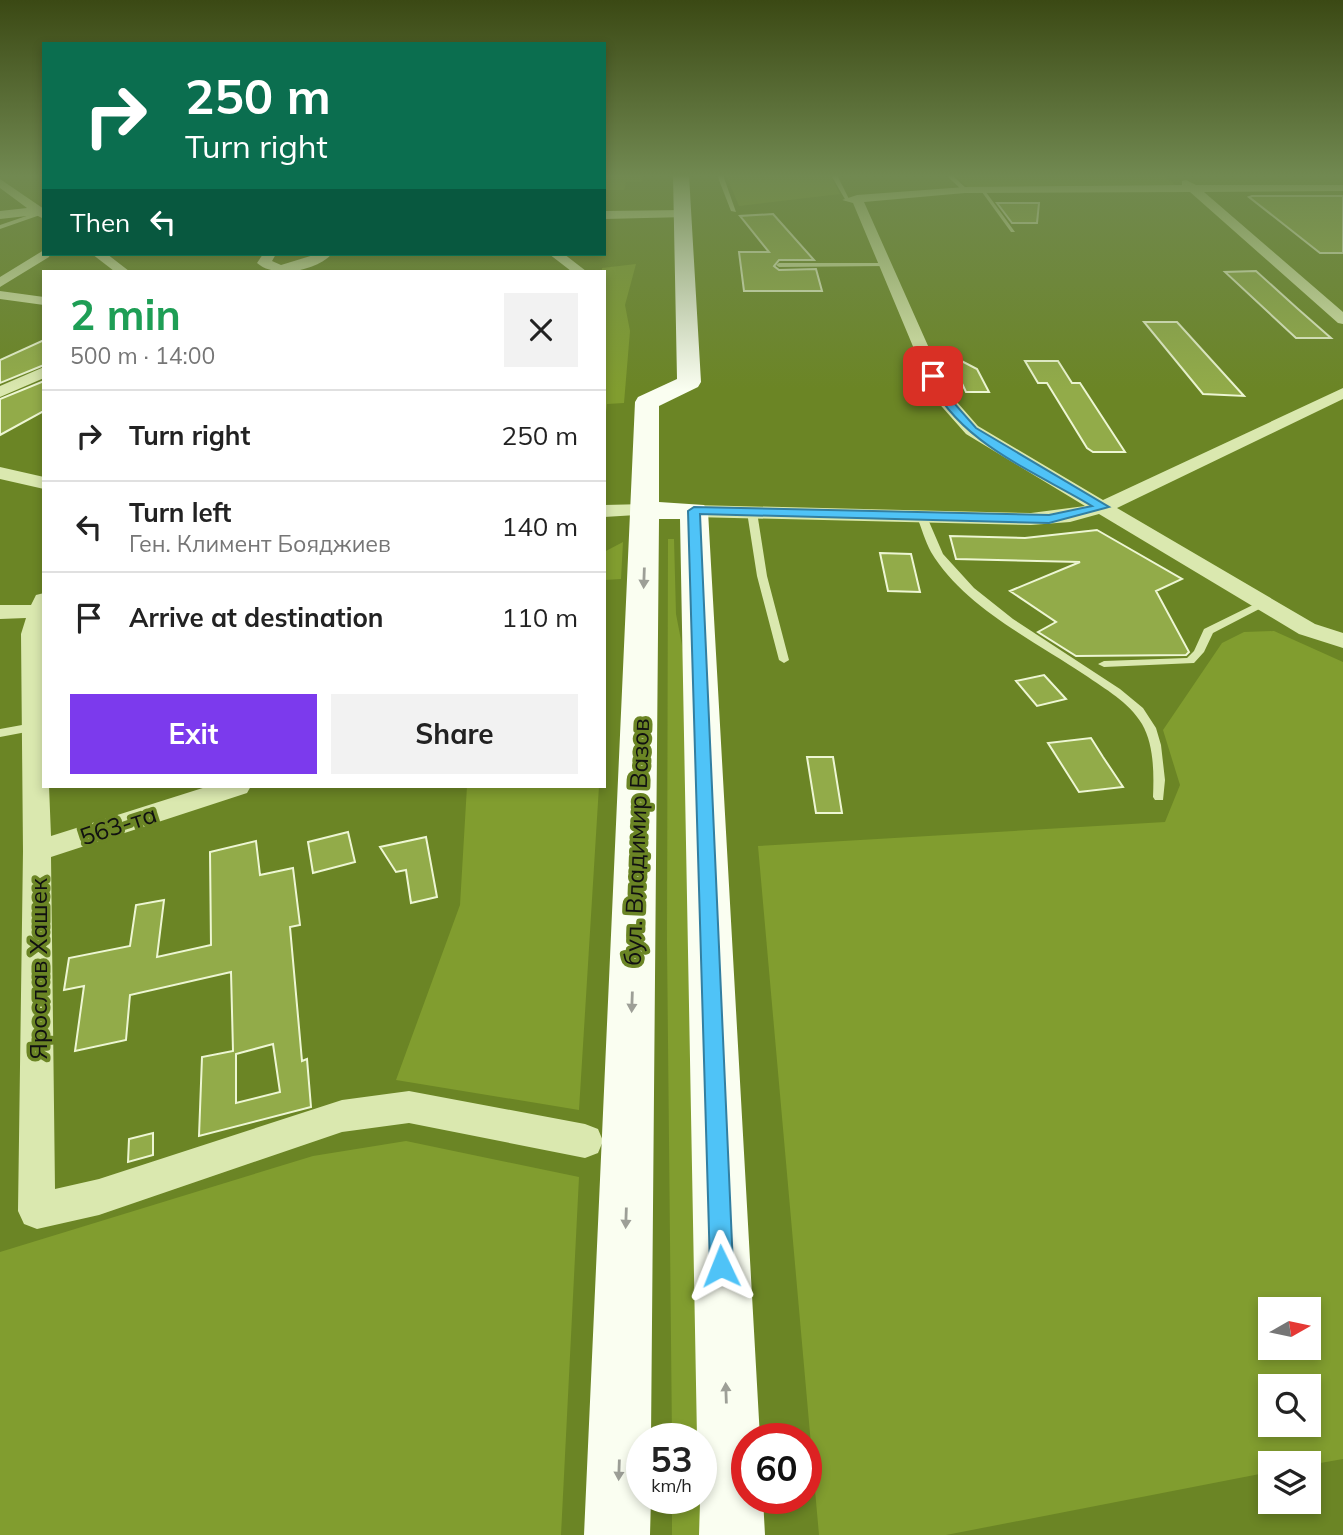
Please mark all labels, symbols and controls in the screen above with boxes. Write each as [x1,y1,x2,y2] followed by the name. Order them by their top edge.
[185,65,331,126] text: 250 m
[70,70,161,161] icon: right
[185,126,328,166] text: Turn right
[144,203,182,241] icon: left
[70,206,130,239] text: Then
[70,288,181,341] text: 2 min
[504,293,578,367] button: close
[70,341,215,370] text: 500 m · 14:00
[903,346,963,406] pin
[914,357,952,395] icon: arrive
[70,417,108,455] icon: right
[129,419,250,452] text: Turn right
[502,419,578,452] text: 250 m
[129,496,231,529] text: Turn left
[70,508,108,546] icon: left
[502,510,578,543] text: 140 m
[129,529,391,558] text: Ген. Климент Бояджиев
[638,568,649,590] one-way arrow
[70,599,108,637] icon: arrive
[129,601,384,634] text: Arrive at destination
[502,601,578,634] text: 110 m
[70,694,317,774] button: Exit
[331,694,578,774] button: Share
[617,718,655,966] street label: бул. Владимир Вазов
[76,799,160,851] street label: 563-та
[23,878,53,1060] street label: Ярослав Хашек
[626,991,638,1013] one-way arrow
[620,1207,632,1229] one-way arrow
[684,1229,758,1303] position arrow
[1258,1297,1321,1360] north arrow
[1258,1297,1321,1514] map controls
[1258,1374,1321,1437] button: search
[721,1382,732,1404] one-way arrow
[731,1423,822,1514] speed limit sign: 60
[650,1437,693,1481] text: 53
[1258,1451,1321,1514] button: layers
[613,1459,624,1481] one-way arrow
[651,1474,692,1497] text: km/h

